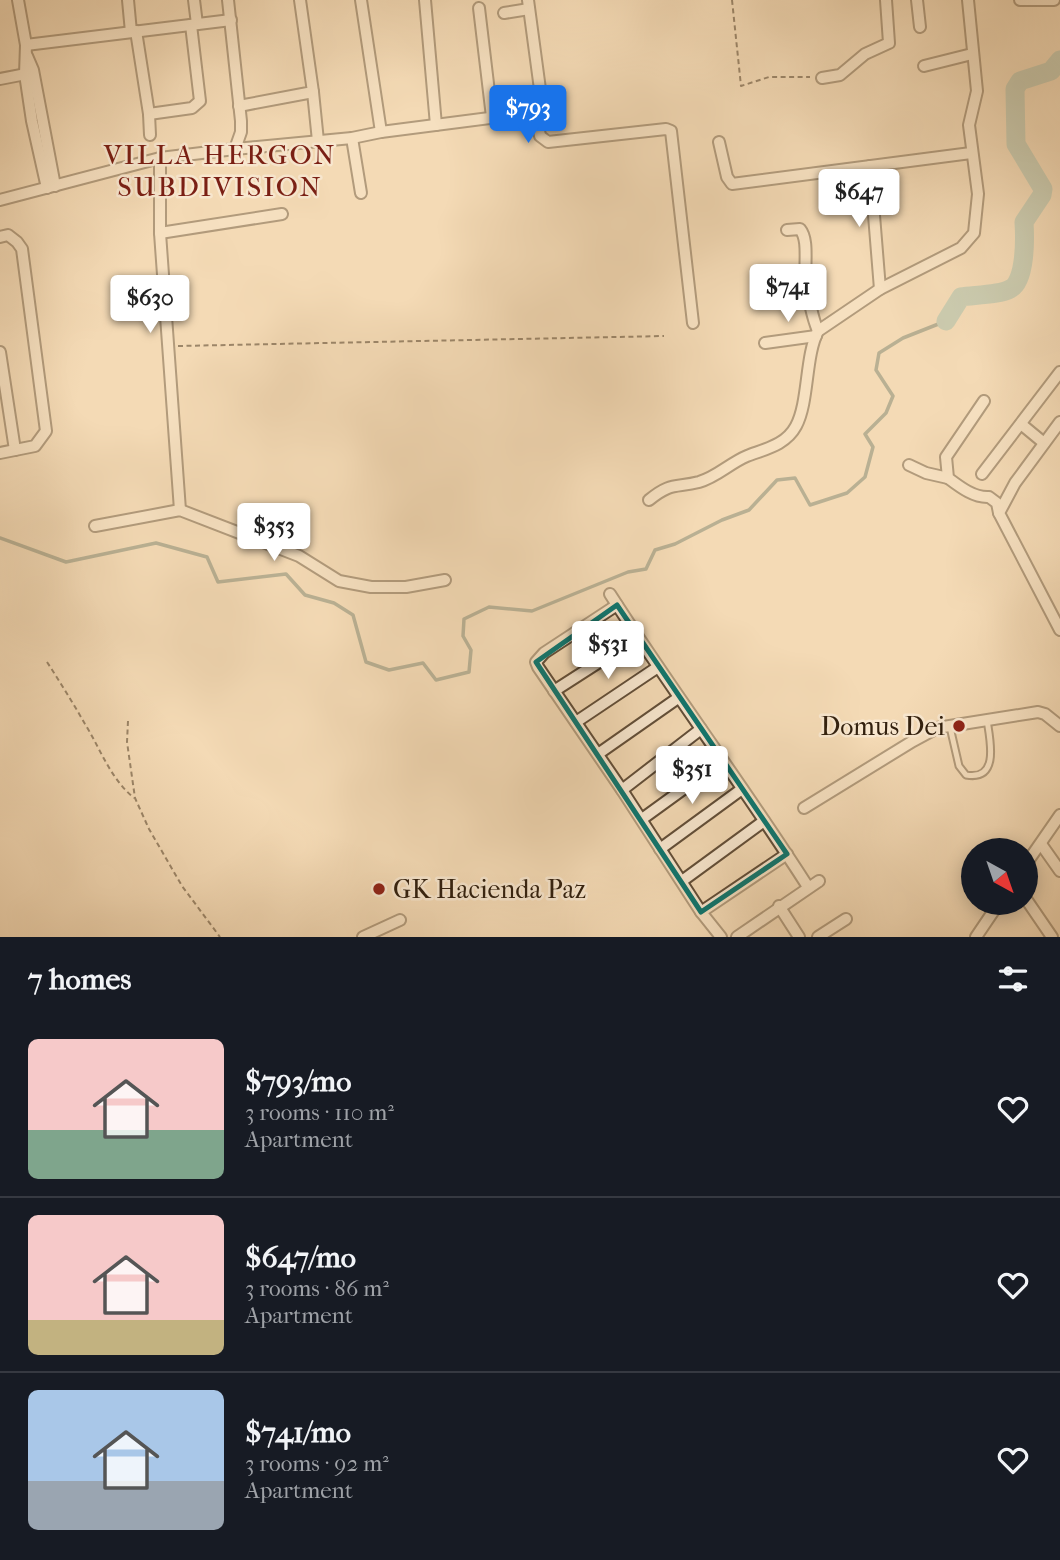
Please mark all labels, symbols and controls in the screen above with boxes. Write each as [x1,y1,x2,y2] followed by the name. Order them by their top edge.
[487,86,569,145] pin: $793
[505,94,551,121] text: $793
[102,138,337,203] district label: VILLA HERGON SUBDIVISION
[818,170,900,229] pin: $647
[834,178,884,205] text: $647
[747,264,829,324] pin: $741
[766,273,810,300] text: $741
[109,276,191,335] pin: $630
[126,284,174,311] text: $630
[233,504,315,563] pin: $353
[253,512,295,539] text: $353
[567,622,649,681] pin: $531
[588,630,628,657] text: $531
[820,711,945,742] place label: Domus Dei
[951,718,967,734] marker: Domus Dei
[651,746,733,806] pin: $351
[672,755,712,782] text: $351
[961,838,1038,915] north arrow
[961,838,1038,915] map controls
[393,874,586,905] place label: GK Hacienda Paz
[371,881,387,897] marker: GK Hacienda Paz
[994,960,1032,998] icon: filters
[28,962,131,997] text: 7 homes
[245,1064,351,1099] text: $793/mo
[84,1067,168,1151] icon: home
[994,1090,1032,1128] icon: heart
[245,1099,394,1126] text: 3 rooms · 110 m²
[245,1126,353,1153] text: Apartment
[245,1240,356,1275] text: $647/mo
[84,1243,168,1327] icon: home
[994,1266,1032,1304] icon: heart
[245,1275,389,1302] text: 3 rooms · 86 m²
[245,1302,353,1329] text: Apartment
[245,1415,351,1450] text: $741/mo
[84,1418,168,1502] icon: home
[994,1441,1032,1479] icon: heart
[245,1450,389,1477] text: 3 rooms · 92 m²
[245,1477,353,1504] text: Apartment

